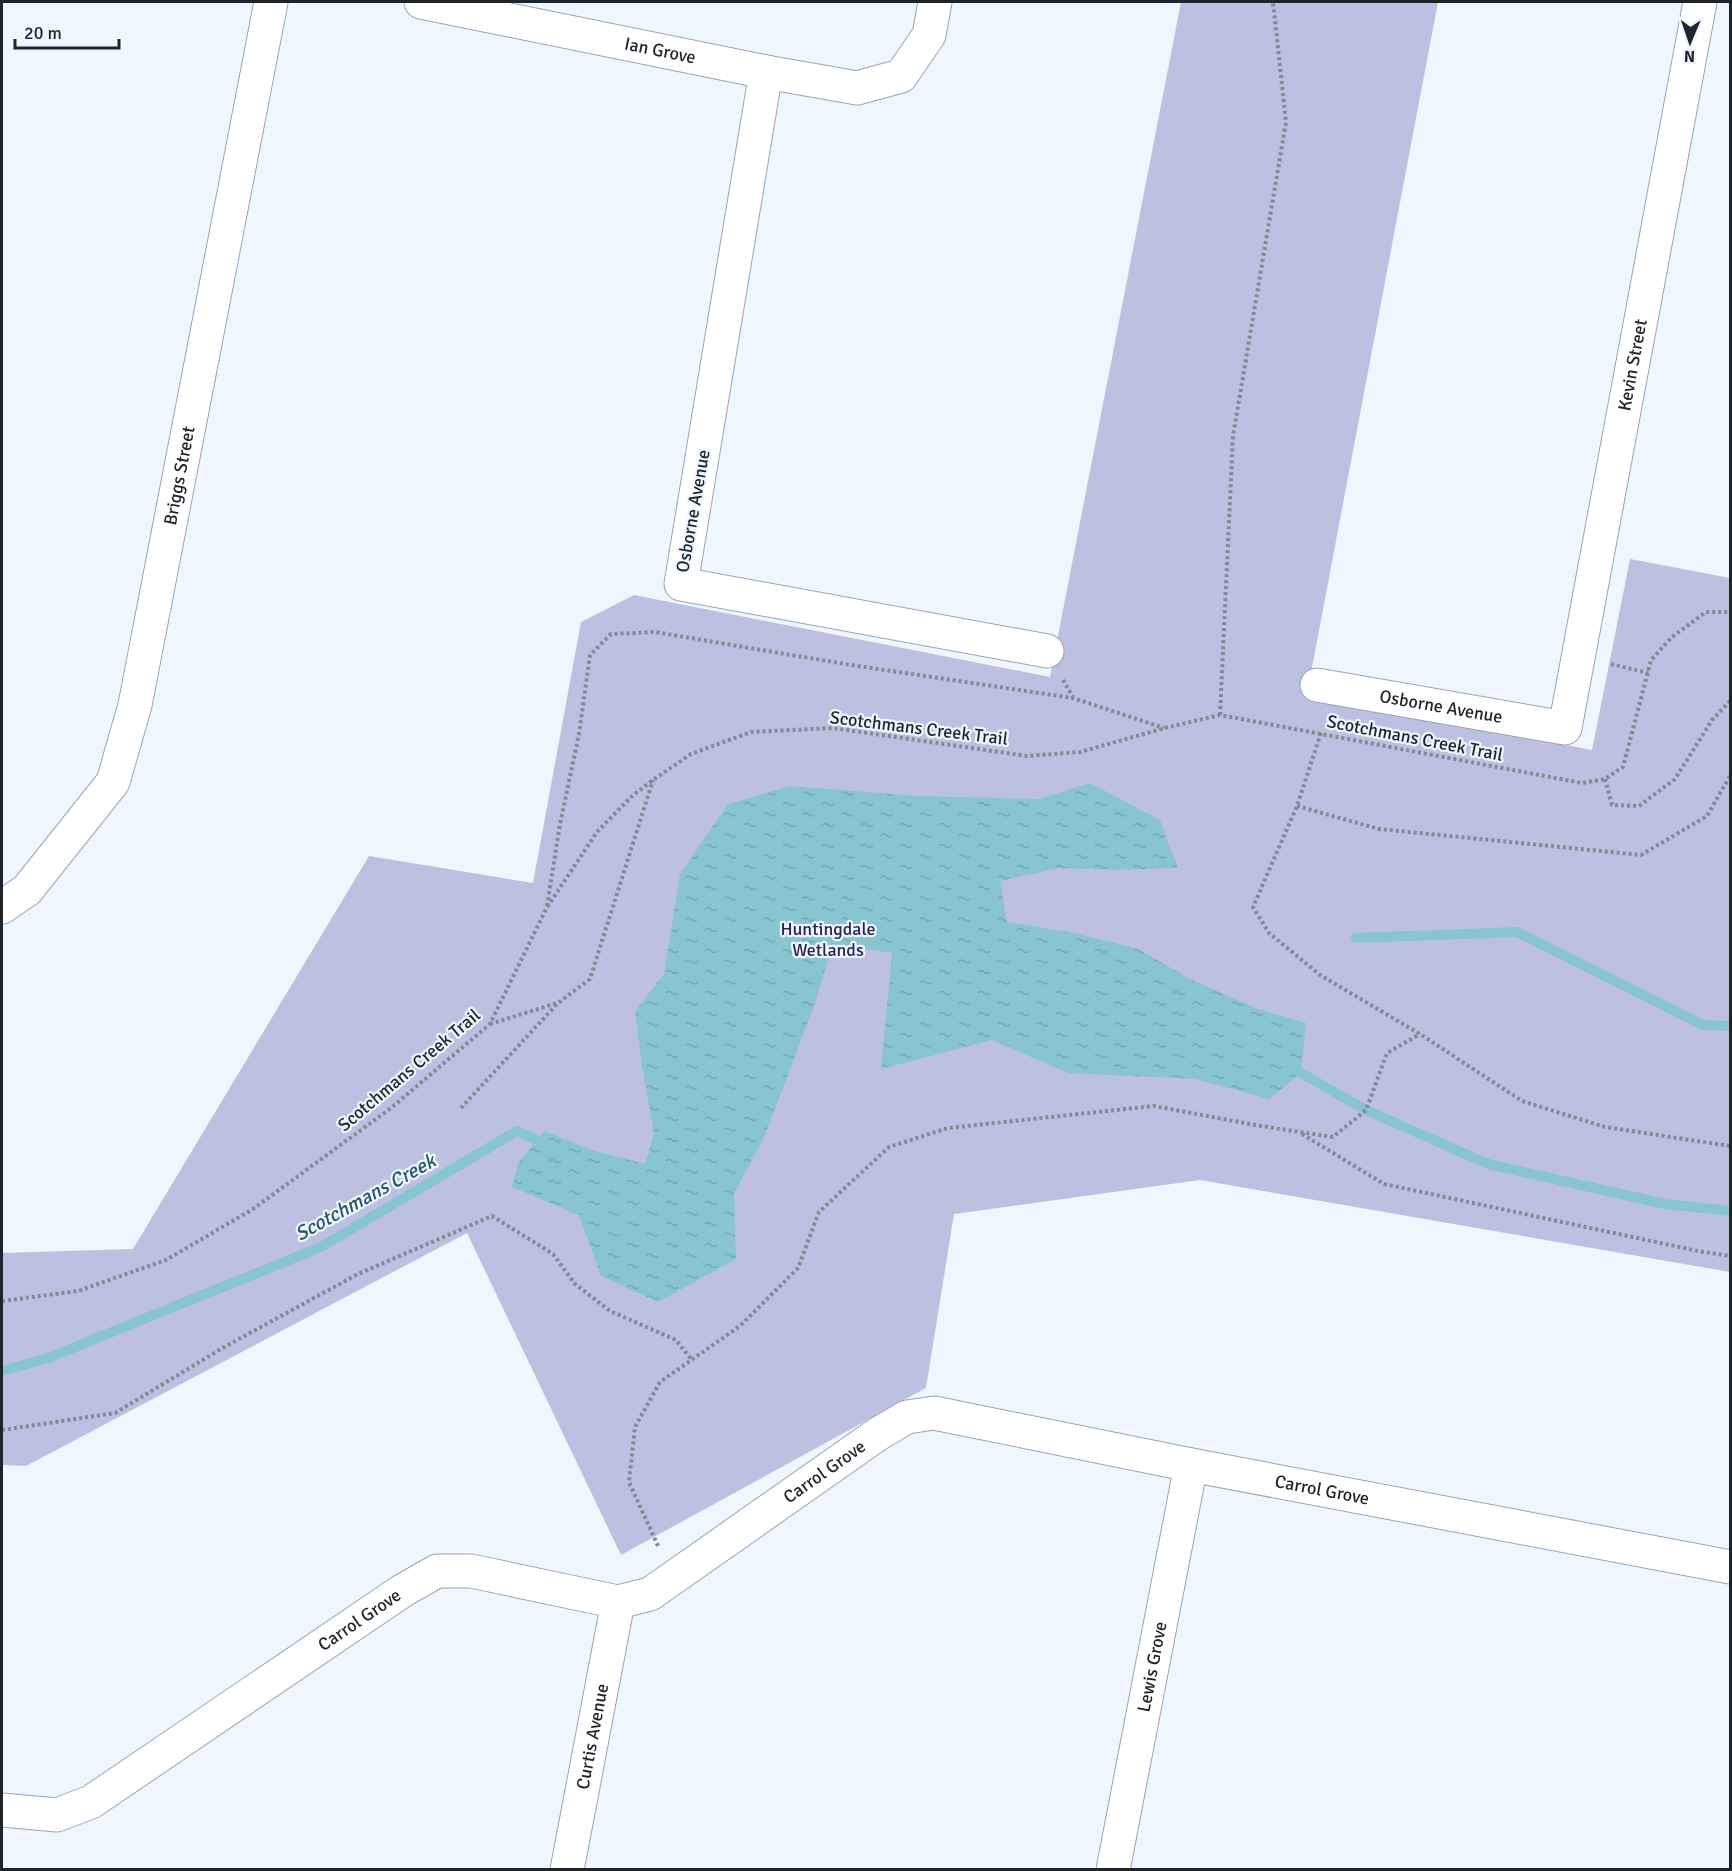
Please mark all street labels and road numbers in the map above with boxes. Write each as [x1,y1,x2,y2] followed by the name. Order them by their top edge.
[623,33,698,68] street label: Ian Grove
[1613,317,1652,413] street label: Kevin Street
[159,424,200,527] street label: Briggs Street
[671,448,715,574] street label: Osborne Avenue
[1378,685,1504,728] street label: Osborne Avenue
[829,706,1009,750] street label: Scotchmans Creek Trail
[1325,710,1505,766] street label: Scotchmans Creek Trail
[333,1004,485,1136] street label: Scotchmans Creek Trail
[779,1435,870,1508] street label: Carrol Grove
[1273,1470,1371,1509] street label: Carrol Grove
[314,1584,405,1656] street label: Carrol Grove
[1133,1620,1172,1714] street label: Lewis Grove
[572,1682,613,1791] street label: Curtis Avenue

